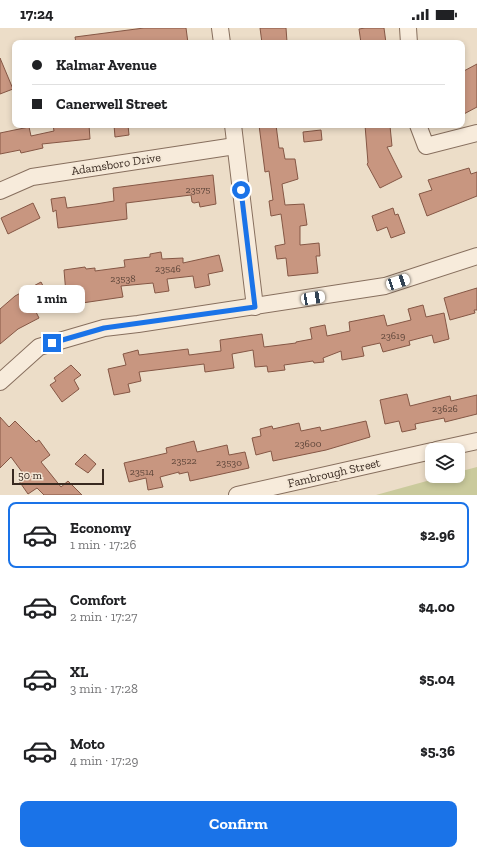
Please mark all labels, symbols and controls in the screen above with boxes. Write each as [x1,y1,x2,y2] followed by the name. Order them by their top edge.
[20,5,54,23] text: 17:24
[56,56,157,74] text: Kalmar Avenue
[56,95,167,113] text: Canerwell Street
[70,150,162,178] street label: Adamsboro Drive
[232,181,250,199] route start
[186,184,211,196] house number: 23575
[155,263,181,275] house number: 23546
[110,273,136,285] house number: 23538
[385,273,411,291] car
[19,285,85,313] callout: 1 min
[300,290,326,306] car
[37,291,67,306] text: 1 min
[381,330,405,342] house number: 23619
[43,334,61,352] route end
[432,403,458,415] house number: 23626
[295,438,322,450] house number: 23600
[425,443,465,483] map controls
[425,443,465,483] button: layers
[171,455,197,467] house number: 23522
[286,455,382,490] street label: Fambrough Street
[216,457,242,469] house number: 23530
[130,466,155,478] house number: 23514
[12,467,104,486] scale bar
[18,469,42,482] text: 50 m
[22,517,58,553] icon: car
[70,519,131,537] text: Economy
[420,526,455,544] text: $2.96
[70,537,136,552] text: 1 min · 17:26
[22,589,58,625] icon: car
[70,591,126,609] text: Comfort
[418,598,455,616] text: $4.00
[70,609,137,624] text: 2 min · 17:27
[22,661,58,697] icon: car
[70,663,88,681] text: XL
[419,670,455,688] text: $5.04
[70,681,138,696] text: 3 min · 17:28
[22,733,58,769] icon: car
[70,735,105,753] text: Moto
[420,742,455,760] text: $5.36
[70,753,138,768] text: 4 min · 17:29
[20,801,457,847] button: Confirm

